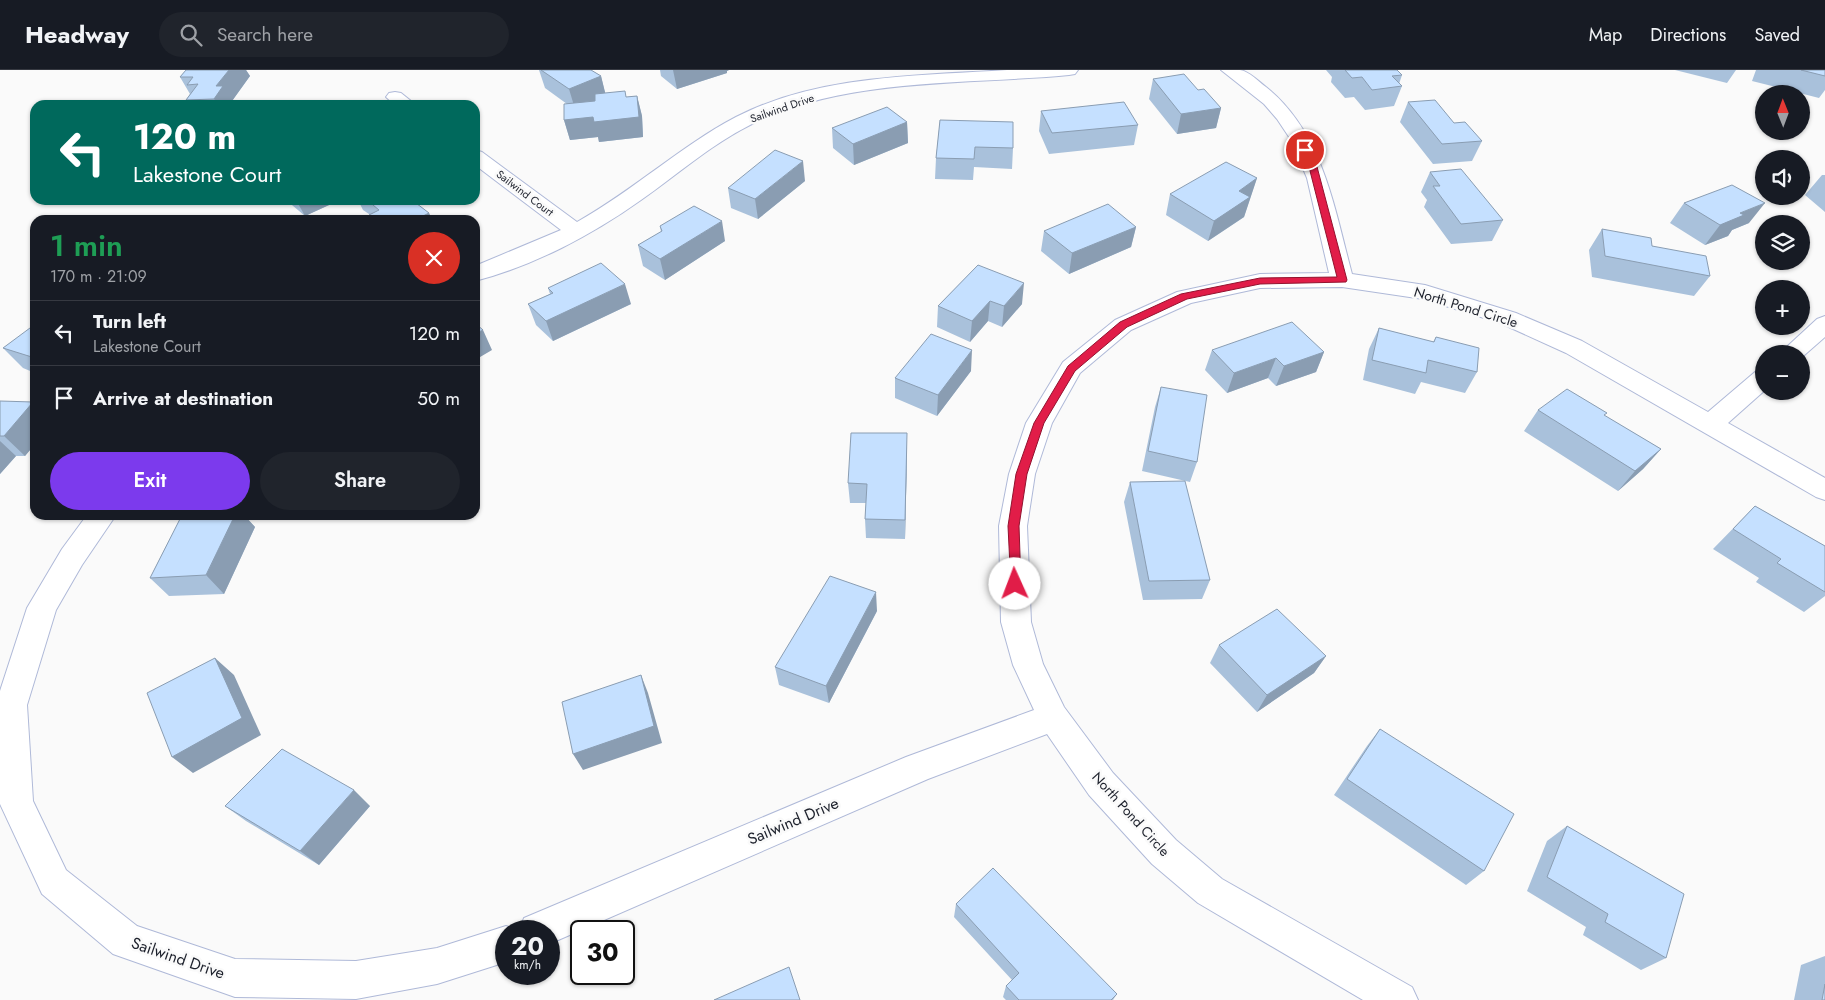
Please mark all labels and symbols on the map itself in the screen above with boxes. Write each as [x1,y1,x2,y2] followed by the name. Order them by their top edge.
[1755,85,1810,140] north arrow
[748,89,817,126] street label: Sailwind Drive
[1284,129,1326,171] pin
[493,166,557,220] street label: Sailwind Court
[1412,282,1520,332] street label: North Pond Circle
[988,557,1040,609] position arrow
[1088,767,1174,861] street label: North Pond Circle
[744,791,842,851] street label: Sailwind Drive
[570,920,635,985] speed limit sign: 30
[128,931,228,985] street label: Sailwind Drive

